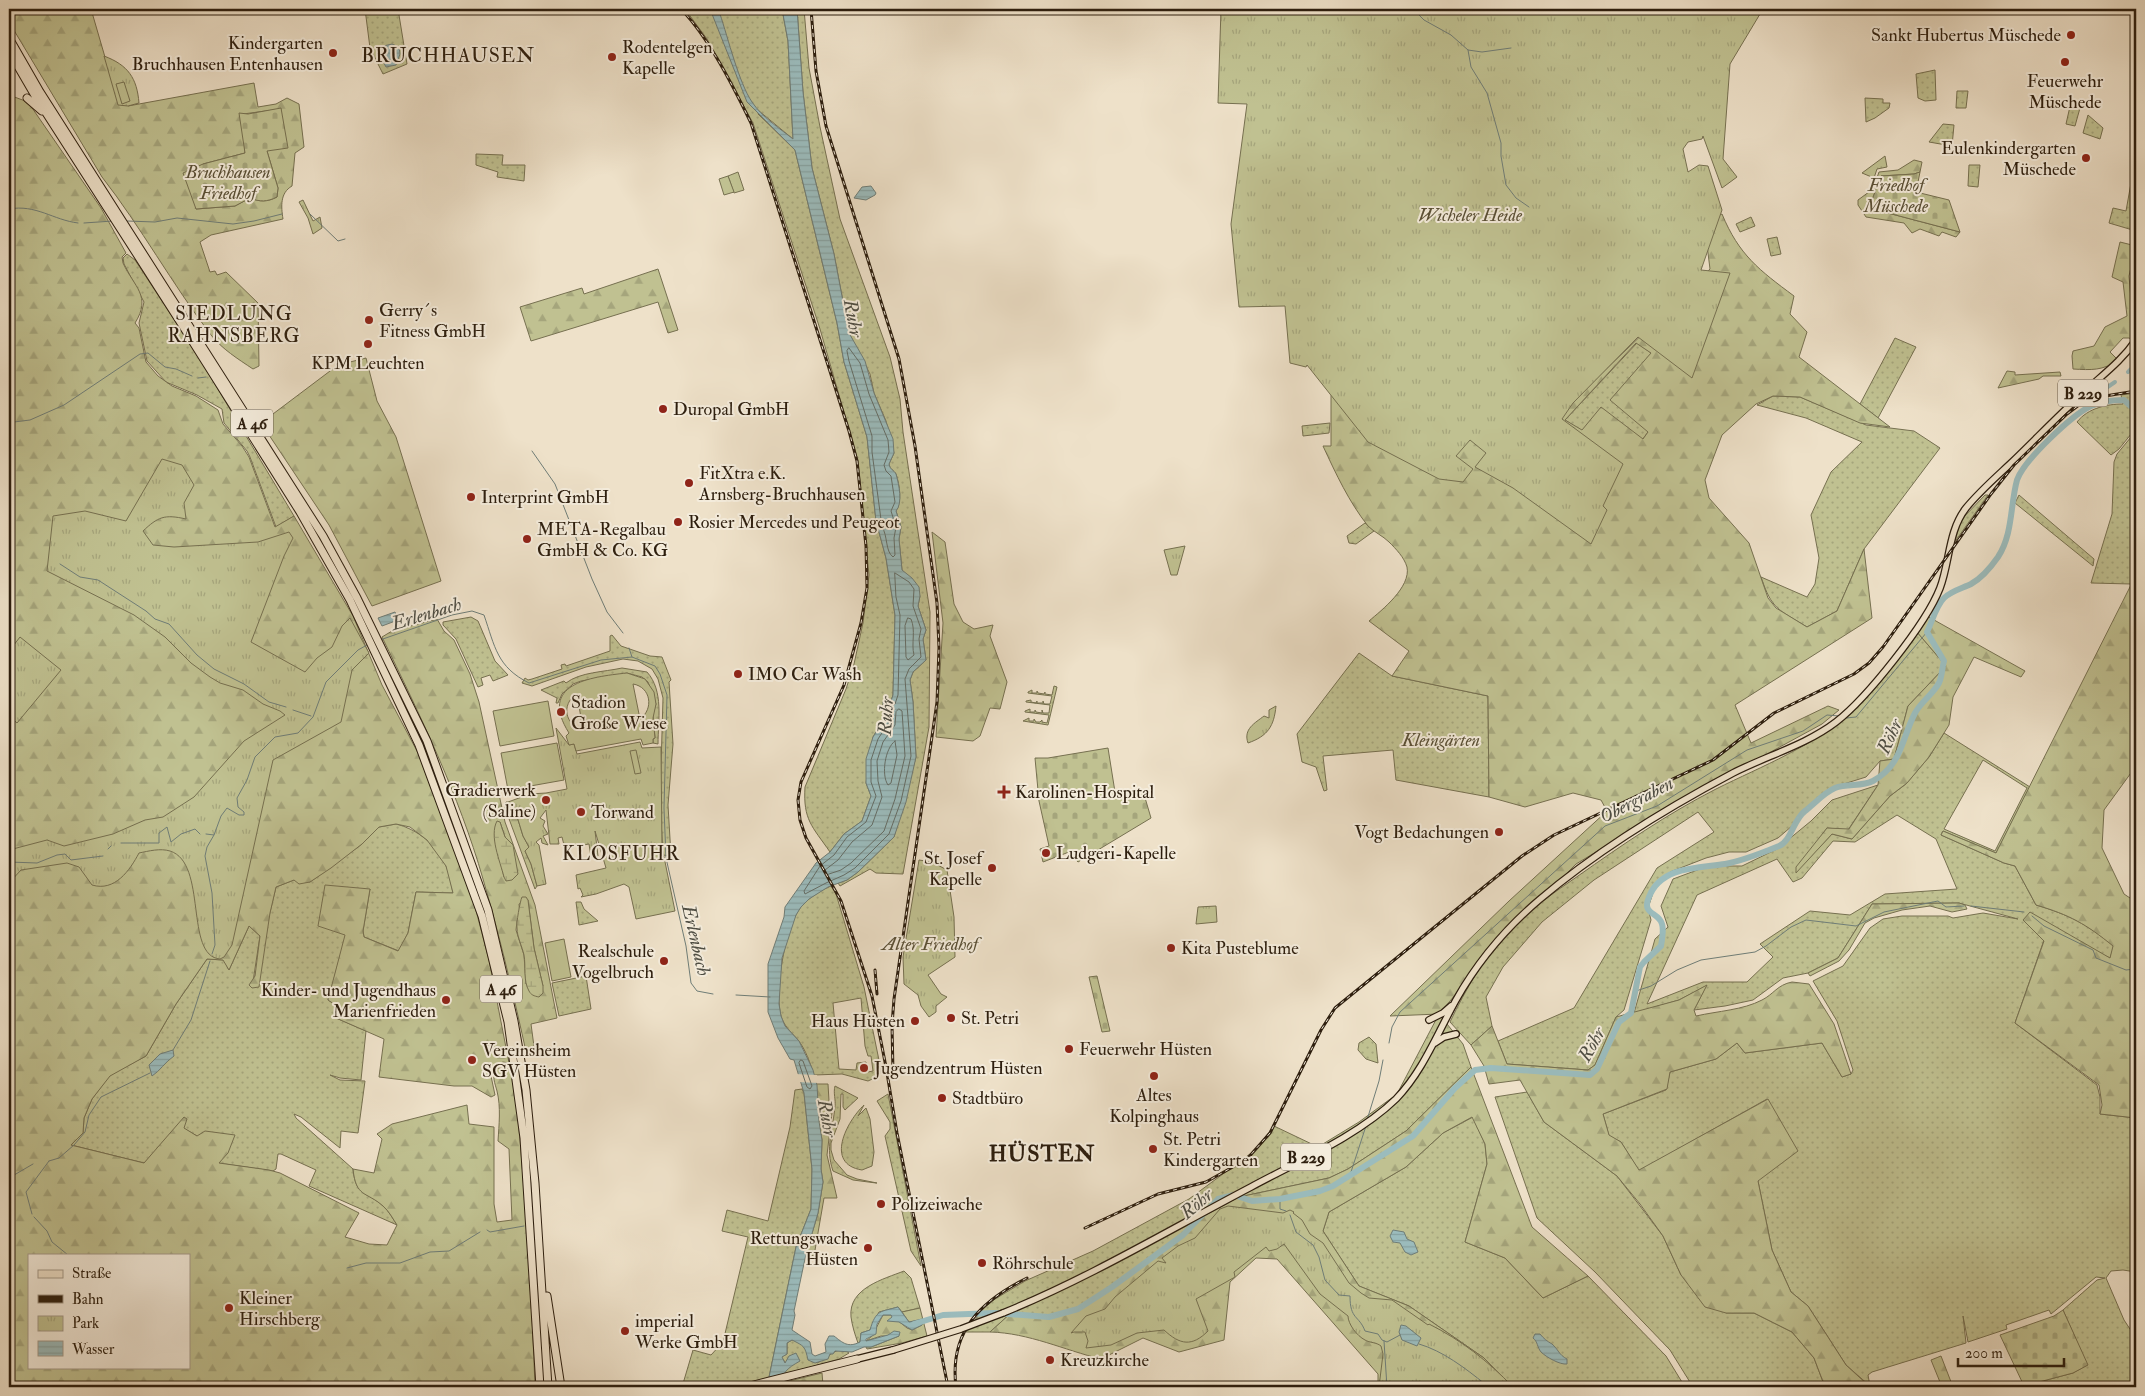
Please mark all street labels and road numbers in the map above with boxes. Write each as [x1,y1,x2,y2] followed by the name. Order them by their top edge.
[2058,379,2108,406] road number: B 229
[231,409,273,436] road number: A 46
[480,976,522,1002] road number: A 46
[1281,1144,1331,1170] road number: B 229

